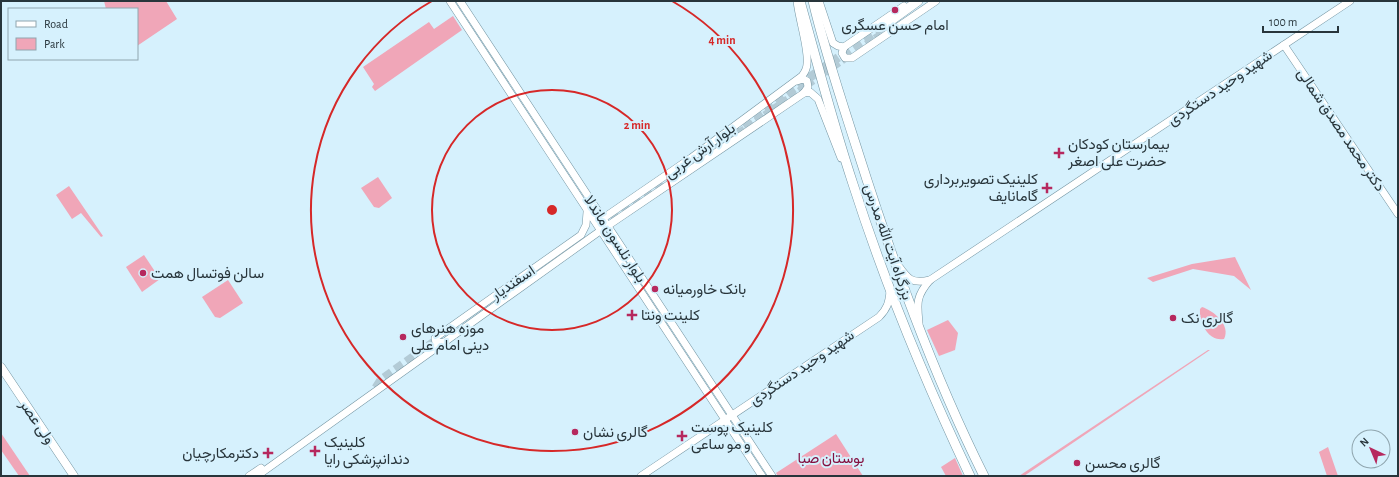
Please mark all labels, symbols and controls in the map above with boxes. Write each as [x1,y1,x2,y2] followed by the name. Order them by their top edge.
[890,5,900,15] marker: امام حسن عسگری
[8,8,138,60] legend
[1263,8,1338,34] scale bar
[1269,16,1297,28] text: 100 m
[44,18,68,30] text: Road
[841,18,949,35] place label: امام حسن عسگری
[708,34,736,46] text: 4 min
[44,38,65,50] text: Park
[1165,47,1276,130] street label: شهید وحید دستگردی
[1293,66,1388,195] street label: دکتر محمد مصدق شمالی
[624,119,650,131] text: 2 min
[661,120,739,183] street label: بلوار آرش غربی
[1067,137,1170,171] place label: بیمارستان کودکان حضرت علی اصغر
[1053,147,1065,159] marker: بیمارستان کودکان حضرت علی اصغر
[924,172,1038,205] place label: کلینیک تصویربرداری گامانایف
[859,181,917,303] street label: بزرگراه آیت الله مدرس
[1041,182,1053,194] marker: کلینیک تصویربرداری گامانایف
[580,193,649,286] street label: بلوار نلسون ماندلا
[545,203,559,217] centre of rings
[487,263,538,304] street label: اسفندیار
[151,266,264,283] place label: سالن فوتسال همت
[138,268,148,278] marker: سالن فوتسال همت
[663,282,746,298] place label: بانک خاورمیانه
[650,284,660,294] marker: بانک خاورمیانه
[641,308,700,324] place label: کلینت ونتا
[626,309,638,321] marker: کلینت ونتا
[1181,311,1234,328] place label: گالری نک
[1168,313,1178,323] marker: گالری نک
[411,321,489,355] place label: موزه هنرهای دینی امام علی
[747,327,858,410] street label: شهید وحید دستگردی
[398,332,408,342] marker: موزه هنرهای دینی امام علی
[15,396,57,448] street label: ولی عصر
[691,420,773,454] place label: کلینیک پوست و مو ساعی
[583,425,648,442] place label: گالری نشان
[570,427,580,437] marker: گالری نشان
[1351,429,1391,469] north arrow
[676,430,688,442] marker: کلینیک پوست و مو ساعی
[324,435,410,469] place label: کلینیک دندانپزشکی رایا
[1358,436,1371,449] text: N
[309,445,321,457] marker: کلینیک دندانپزشکی رایا
[182,446,259,463] place label: دكترمكارچيان
[262,447,274,459] marker: دكترمكارچيان
[798,451,864,467] park label: بوستان صبا
[1085,456,1161,473] place label: گالری محسن
[1072,458,1082,468] marker: گالری محسن

